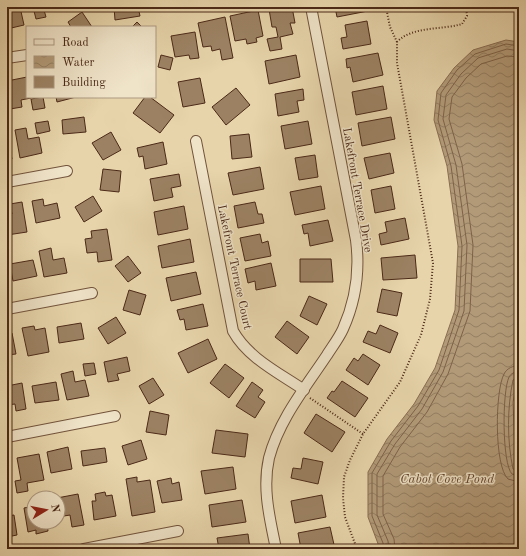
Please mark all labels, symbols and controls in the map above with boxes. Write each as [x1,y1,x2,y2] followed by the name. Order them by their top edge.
[26,26,156,98] legend
[62,37,89,49] text: Road
[62,57,95,69] text: Water
[62,77,106,89] text: Building
[340,127,374,254] street label: Lakefront Terrace Drive
[215,204,253,331] street label: Lakefront Terrace Court
[400,473,494,486] water label: Cabot Cove Pond
[26,490,66,530] north arrow
[48,503,61,514] text: N

